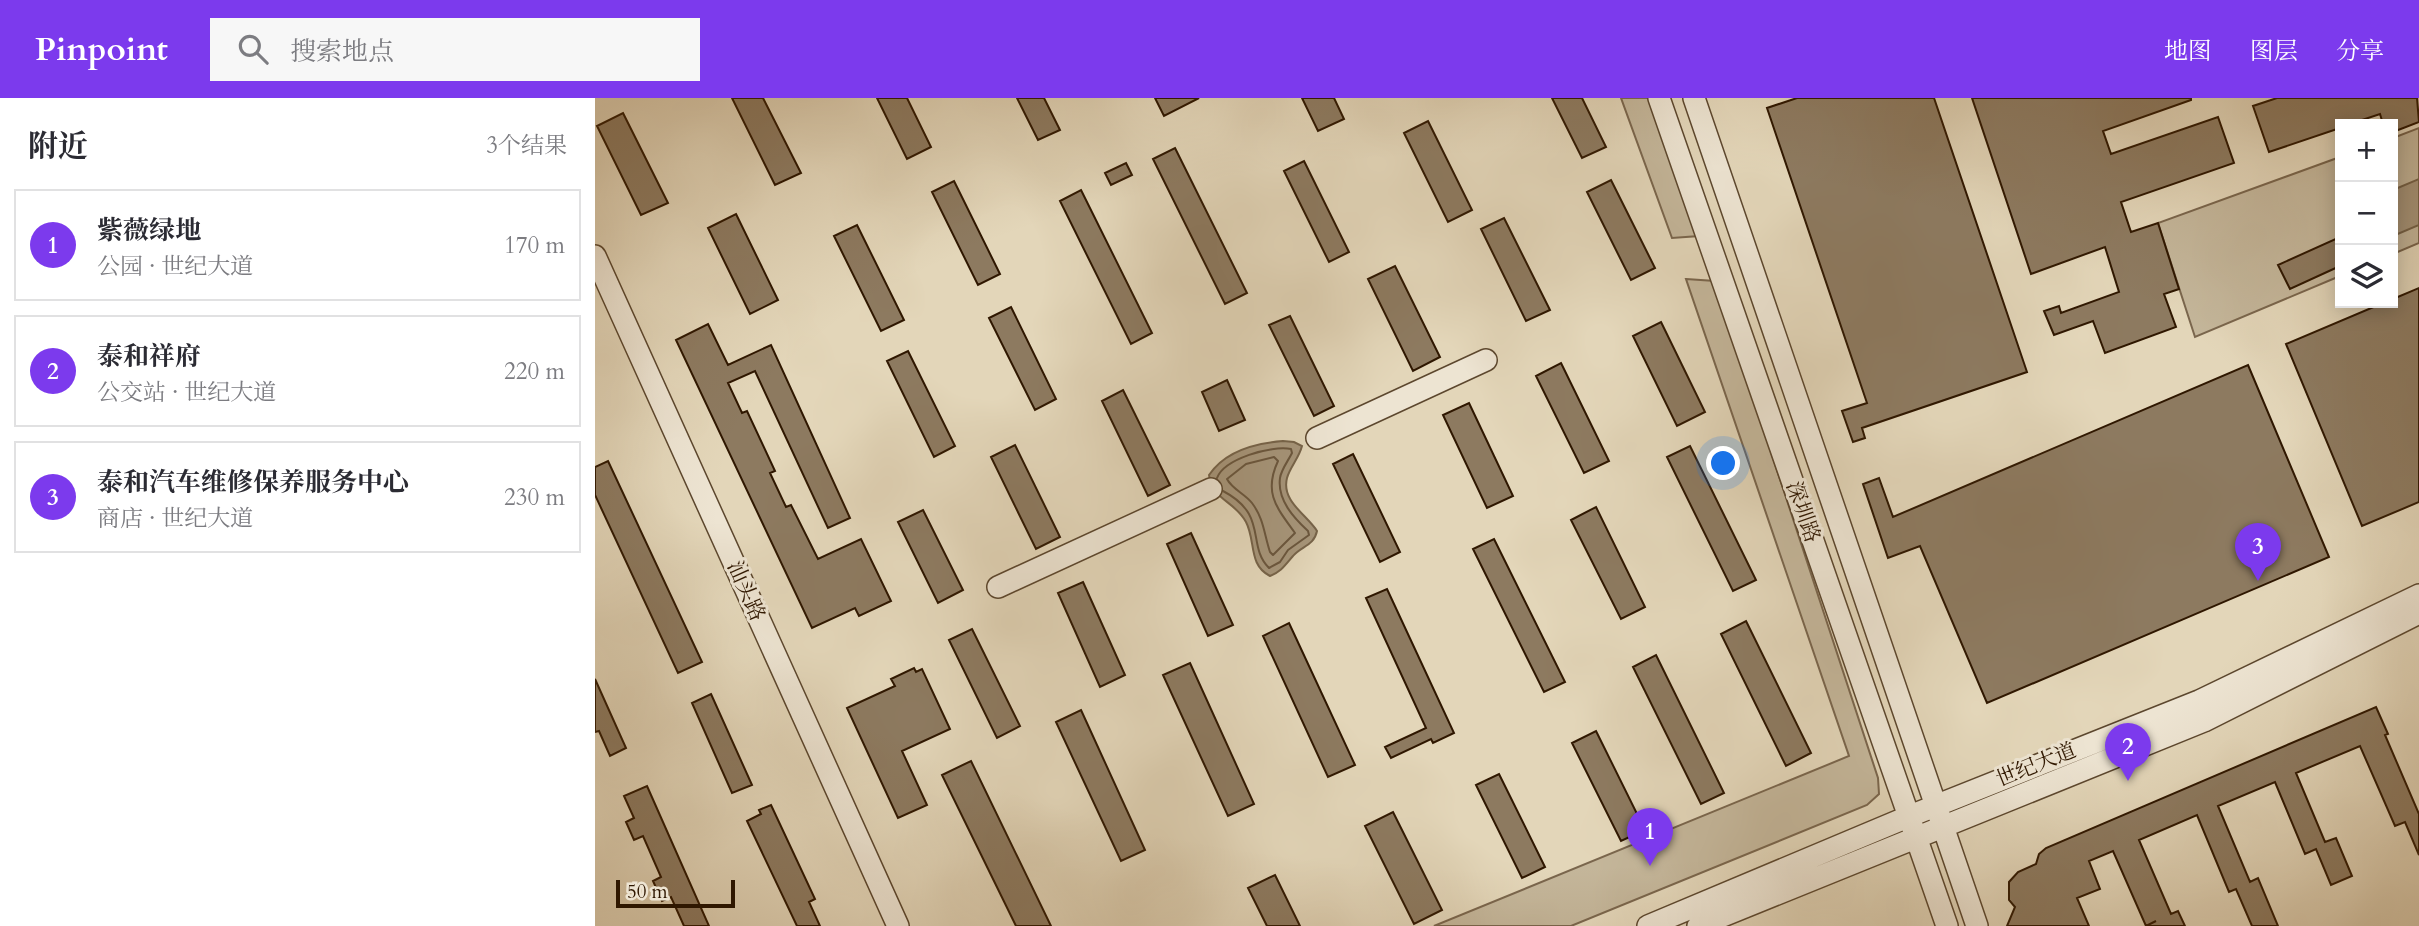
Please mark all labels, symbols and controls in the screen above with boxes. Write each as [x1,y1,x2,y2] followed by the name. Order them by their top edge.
[210,18,700,81] search box
[35,27,168,72] text: Pinpoint
[234,30,272,68] icon: search
[290,34,394,69] text: 搜索地点
[2164,35,2212,68] text: 地图
[2250,35,2298,68] text: 图层
[2336,35,2384,68] text: 分享
[2335,119,2398,308] map controls
[2335,119,2398,182] button: +
[28,126,88,167] text: 附近
[486,130,567,161] text: 3个结果
[2335,182,2398,245] button: −
[97,213,201,248] text: 紫薇绿地
[47,230,59,261] text: 1
[504,230,565,261] text: 170 m
[2335,245,2398,308] button: layers
[97,251,253,282] text: 公园 · 世纪大道
[97,339,201,374] text: 泰和祥府
[47,356,59,387] text: 2
[504,356,565,387] text: 220 m
[97,377,276,408] text: 公交站 · 世纪大道
[1706,446,1740,480] your location
[97,465,409,500] text: 泰和汽车维修保养服务中心
[1779,477,1827,547] street label: 深圳路
[47,482,59,513] text: 3
[504,482,565,513] text: 230 m
[97,503,253,534] text: 商店 · 世纪大道
[2235,523,2281,581] pin: 3
[720,556,772,626] street label: 汕头路
[2105,723,2151,781] pin: 2
[1992,736,2080,794] street label: 世纪大道
[1627,808,1673,866] pin: 1
[616,877,735,909] scale bar
[627,879,668,905] text: 50 m

